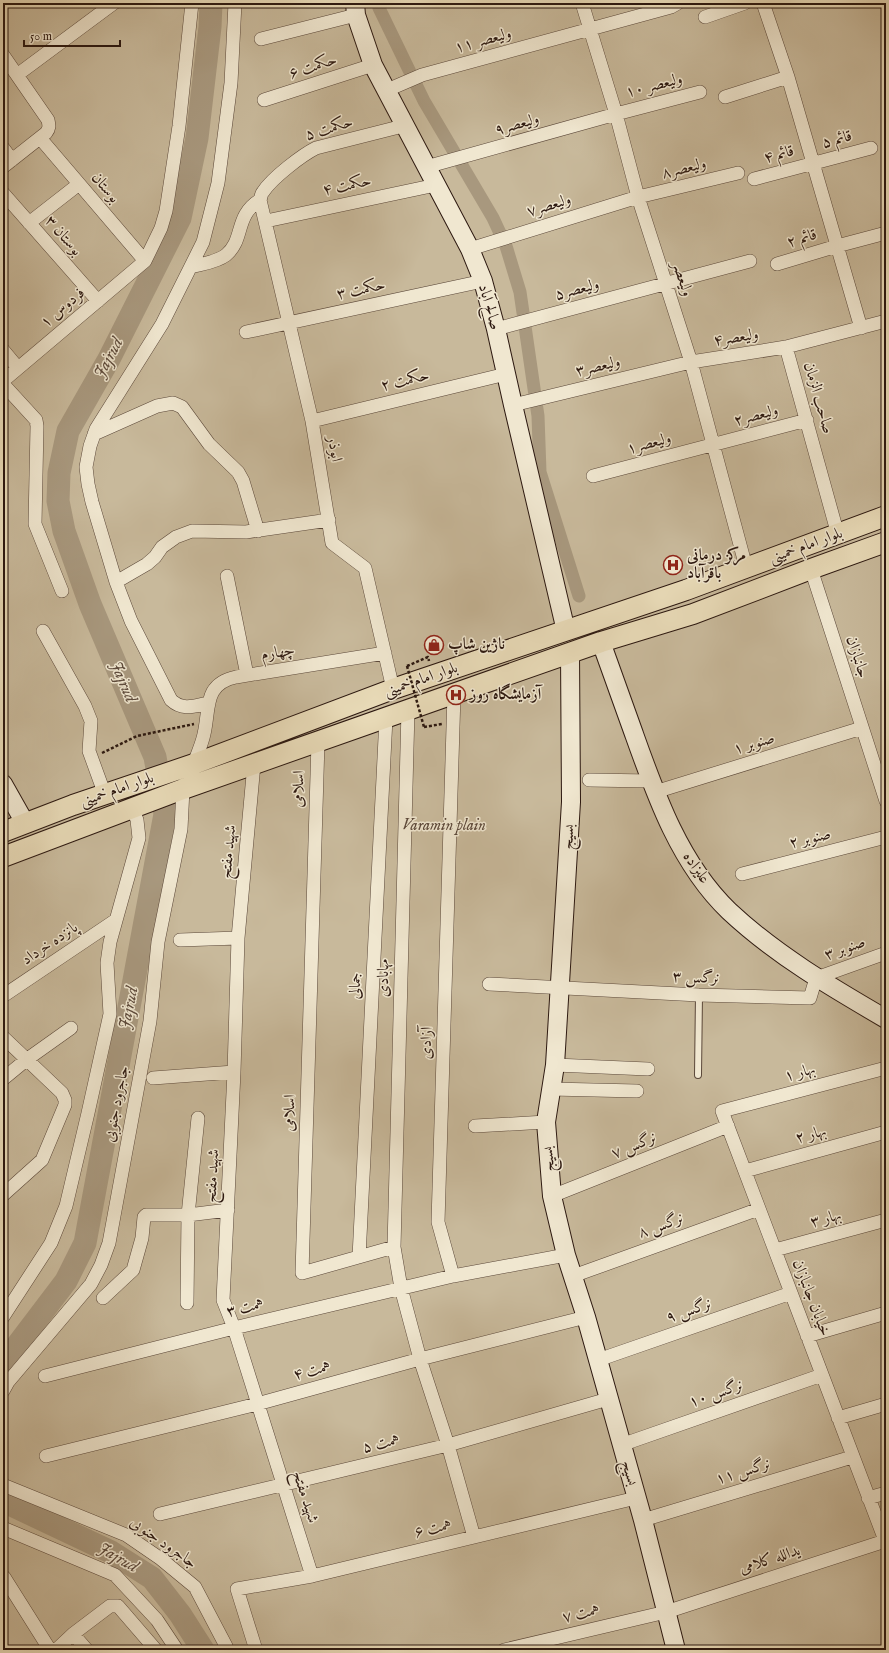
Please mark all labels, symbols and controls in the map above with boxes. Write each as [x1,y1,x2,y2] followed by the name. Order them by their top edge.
[24,22,120,48] scale bar
[452,24,514,58] street label: ولیعصر ۱۱
[30,29,52,44] text: 50 m
[287,50,339,84] street label: حکمت ۶
[623,69,685,103] street label: ولیعصر ۱۰
[492,109,542,141] street label: ولیعصر۹
[303,112,355,146] street label: حکمت ۵
[820,126,855,157] street label: قائم ۵
[762,141,797,172] street label: قائم ۴
[660,154,708,184] street label: ولیعصر۸
[86,168,124,208] street label: بوستان
[321,171,373,201] street label: حکمت ۴
[524,190,574,222] street label: ولیعصر۷
[40,212,86,260] street label: بوستان ۳
[784,225,821,256] street label: قائم ۲
[666,257,697,299] street label: ولیعصر
[553,274,601,306] street label: ولیعصر۵
[335,275,387,305] street label: حکمت ۳
[471,281,506,333] street label: صالح آباد
[36,283,90,333] street label: فردوس ۱
[712,325,760,351] street label: ولیعصر۴
[90,333,129,382] water label: Jajrud
[574,352,622,382] street label: ولیعصر۳
[798,360,838,436] street label: صاحب الزمان
[379,366,431,396] street label: حکمت ۲
[732,400,780,432] street label: ولیعصر۲
[625,428,673,460] street label: ولیعصر۱
[322,433,346,463] street label: ابوذر
[766,523,847,571] street label: بلوار امام خمینی
[686,546,746,584] place label: مرکز درمانی باقرآباد
[662,554,684,576] hospital icon: مرکز درمانی باقرآباد
[841,633,873,681] street label: جانبازان
[423,634,445,656] shop icon: ناژین شاپ
[448,635,505,655] place label: ناژین شاپ
[260,640,297,669] street label: چهارم
[105,658,141,707] water label: Jajrud
[381,658,462,705] street label: بلوار امام خمینی
[468,683,544,705] place label: آزمایشگاه روز
[445,684,467,706] hospital icon: آزمایشگاه روز
[731,728,777,760] street label: صنوبر ۱
[77,768,158,815] street label: بلوار امام خمینی
[288,770,310,808] street label: اسلامی
[402,816,486,836] park label: Varamin plain
[558,823,583,851] street label: بسیج
[217,824,244,880] street label: شهید مفتح
[787,824,833,854] street label: صنوبر ۲
[678,848,714,888] street label: علیزاده
[18,917,83,970] street label: پانزده خرداد
[822,932,868,966] street label: صنوبر ۳
[374,959,394,997] street label: مهابادی
[672,967,720,989] street label: نرگس ۳
[345,972,367,1000] street label: جمالی
[115,984,144,1031] water label: Jajrud
[415,1025,438,1060] street label: آزادی
[782,1059,818,1087] street label: بهار ۱
[100,1064,134,1144] street label: جاجرود جنوبی
[279,1094,301,1132] street label: اسلامی
[793,1121,829,1149] street label: بهار ۲
[608,1128,660,1164] street label: نرگس ۷
[538,1145,563,1172] street label: بسیج
[202,1148,227,1204] street label: شهید مفتح
[808,1205,844,1233] street label: بهار ۳
[635,1209,687,1243] street label: نرگس ۸
[787,1257,835,1339] street label: خیابان جانبازان
[224,1294,266,1322] street label: همت ۳
[664,1294,714,1328] street label: نرگس ۹
[291,1356,333,1386] street label: همت ۴
[686,1375,746,1413] street label: نرگس ۱۰
[360,1430,402,1458] street label: همت ۵
[713,1454,773,1490] street label: نرگس ۱۱
[613,1458,642,1489] street label: بسیج
[284,1468,323,1527] street label: شهید مفتح
[126,1513,200,1573] street label: جاجرود جنوبی
[412,1515,454,1543] street label: همت ۶
[94,1538,143,1578] water label: Jajrud
[737,1541,803,1579] street label: یدالله کلامی
[560,1600,602,1628] street label: همت ۷

